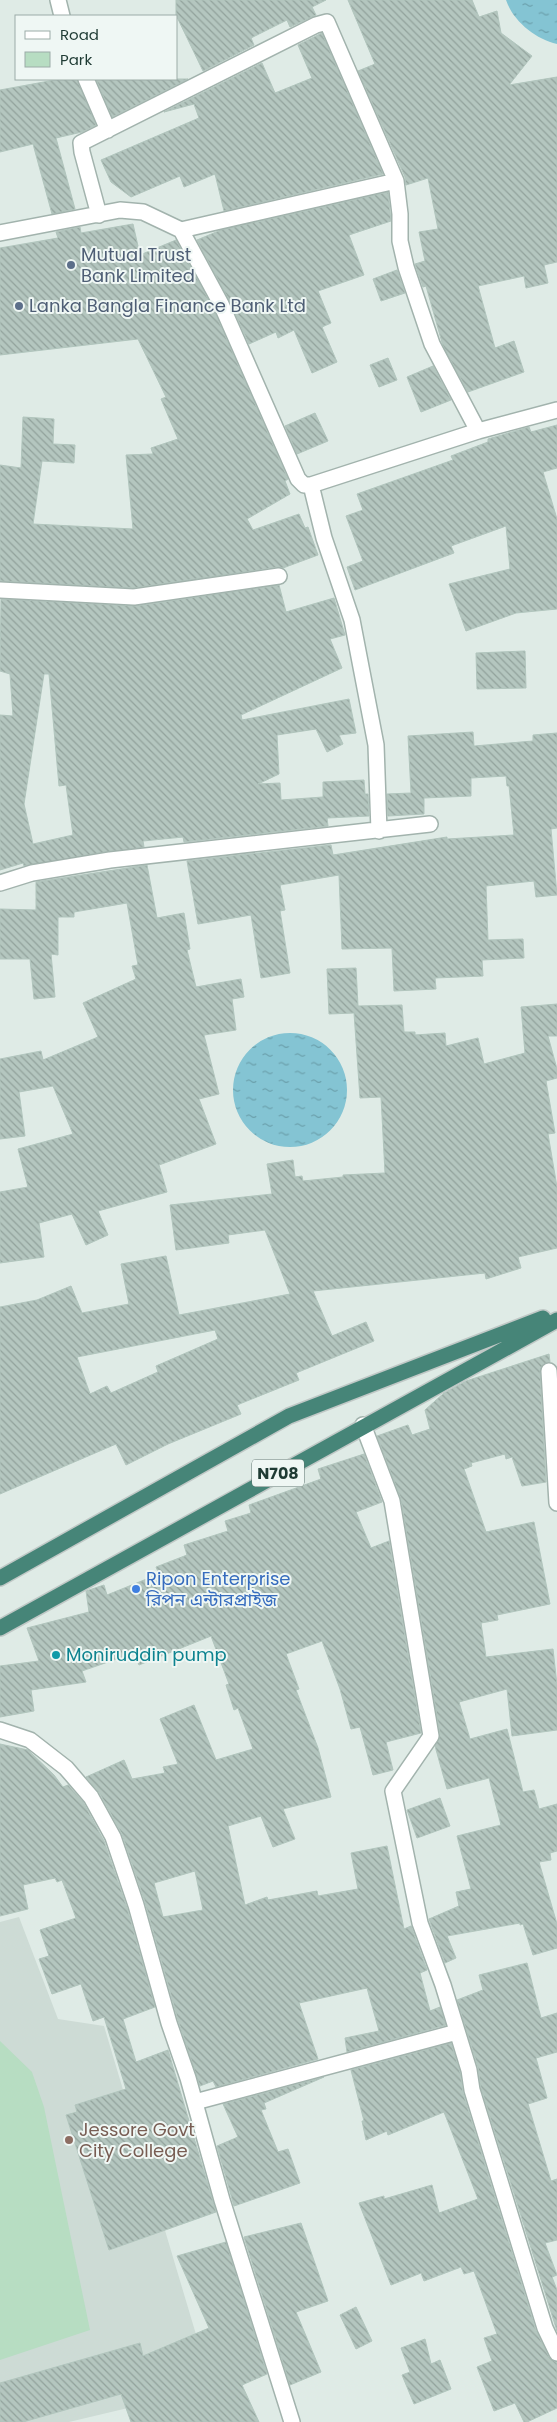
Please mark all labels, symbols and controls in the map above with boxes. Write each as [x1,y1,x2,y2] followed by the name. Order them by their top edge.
[15,15,178,80] legend
[60,24,99,45] text: Road
[60,49,92,70] text: Park
[81,242,195,288] place label: Mutual Trust Bank Limited
[65,259,77,271] marker: Mutual Trust Bank Limited
[29,293,306,318] place label: Lanka Bangla Finance Bank Ltd
[13,300,25,312] marker: Lanka Bangla Finance Bank Ltd
[252,1460,304,1486] road number: N708
[145,1566,290,1612] place label: Ripon Enterprise রিপন এন্টারপ্রাইজ
[130,1583,142,1595] marker: Ripon Enterprise রিপন এন্টারপ্রাইজ
[66,1642,227,1667] place label: Moniruddin pump
[50,1649,62,1661] marker: Moniruddin pump
[79,2117,195,2163] place label: Jessore Govt City College
[63,2134,75,2146] marker: Jessore Govt City College

